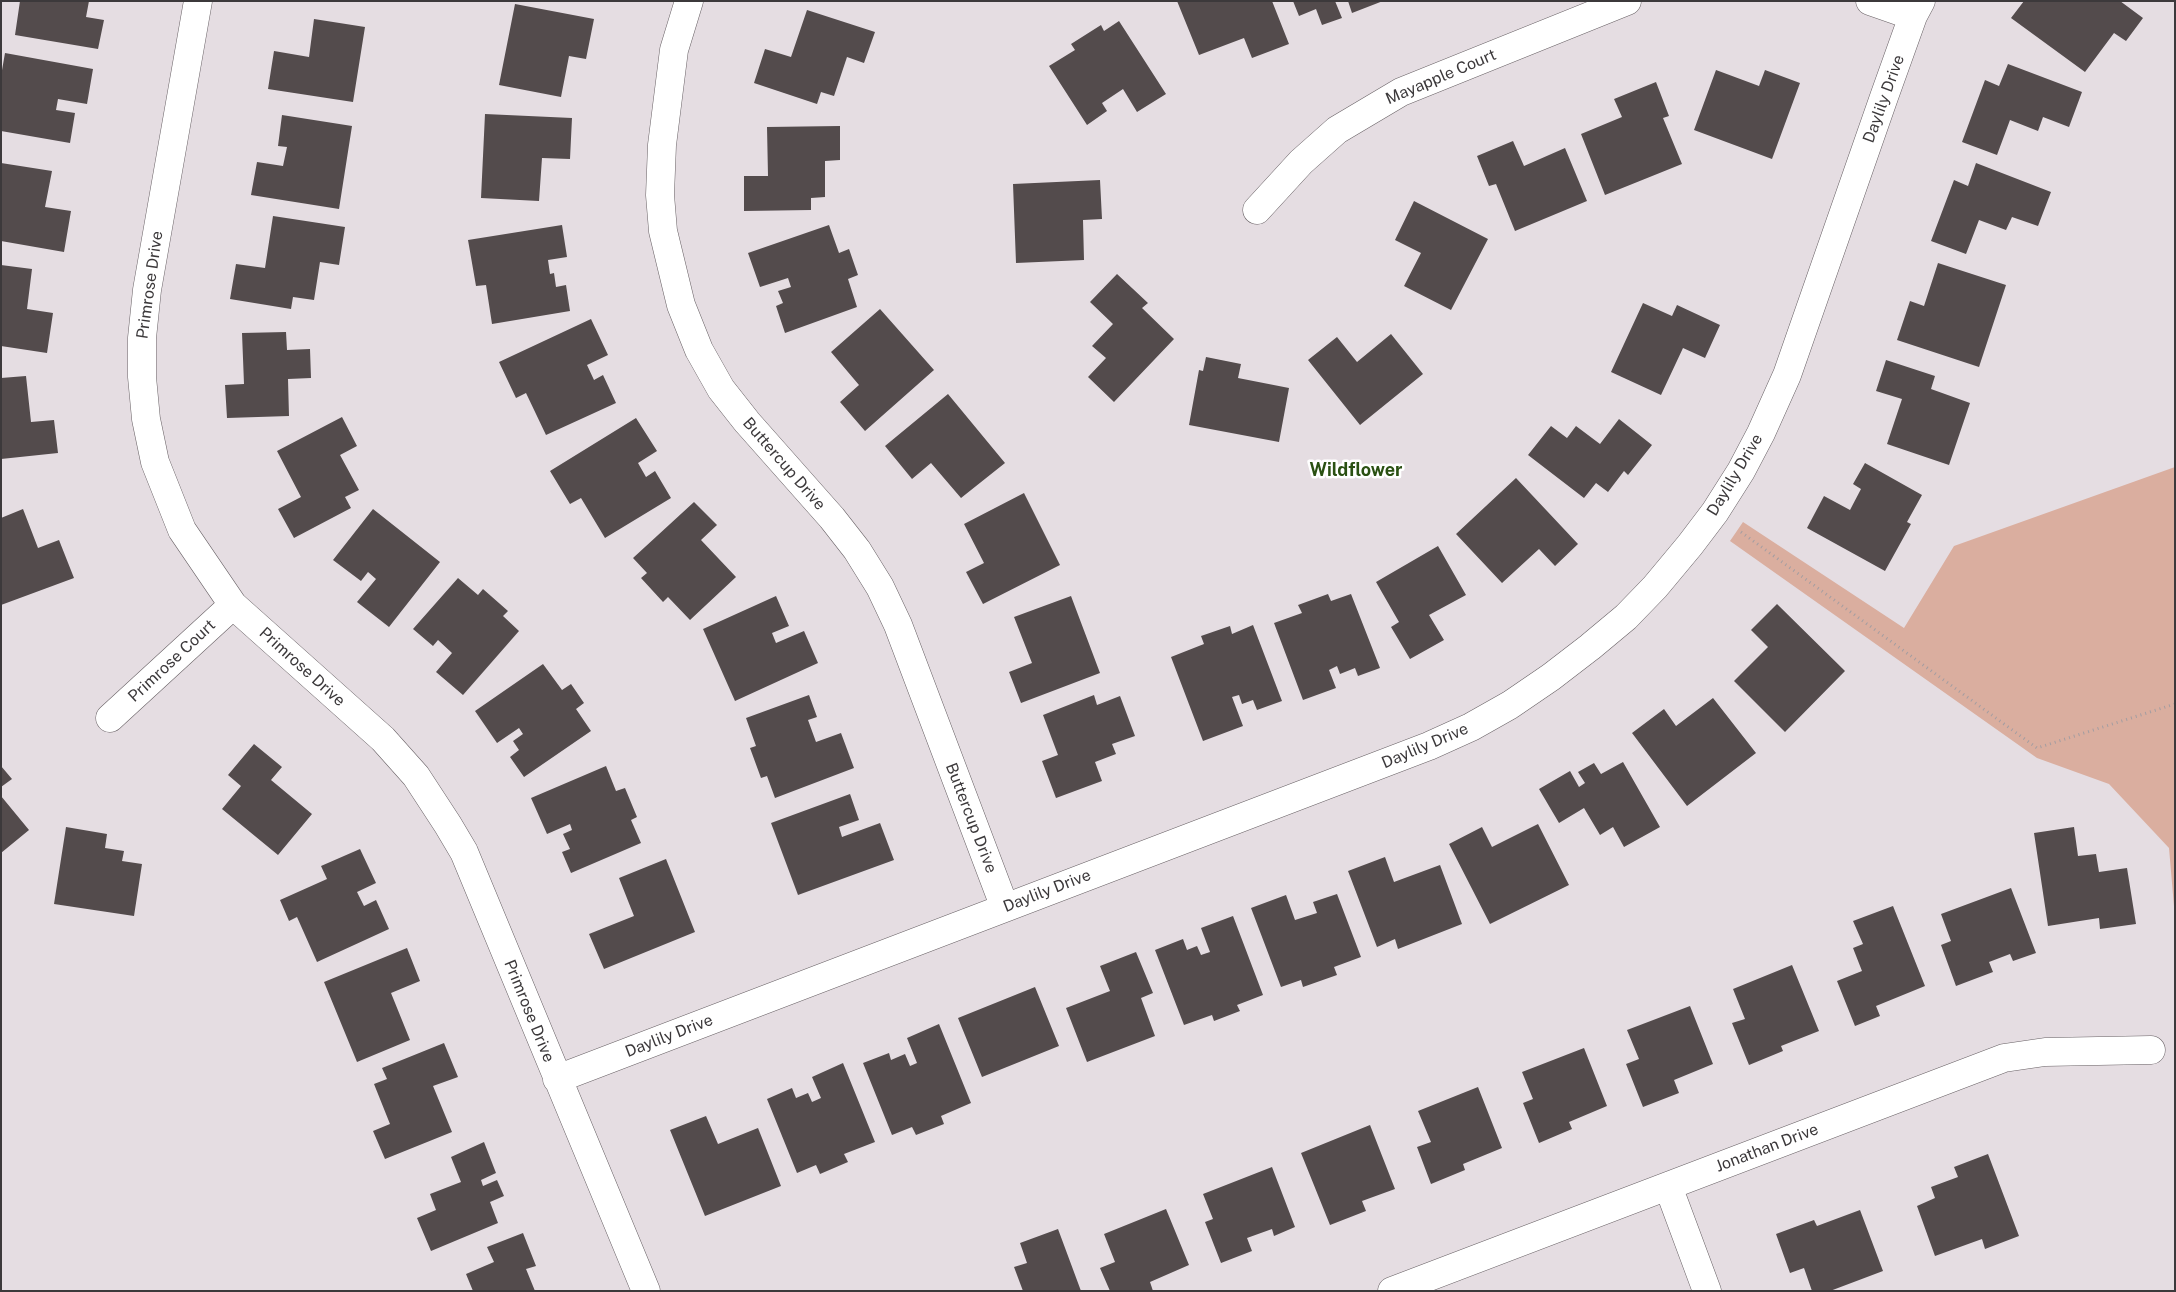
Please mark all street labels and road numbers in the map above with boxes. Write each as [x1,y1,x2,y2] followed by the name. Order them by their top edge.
[1383,45,1499,109] street label: Mayapple Court
[1859,52,1909,146] street label: Daylily Drive
[133,230,167,340] street label: Primrose Drive
[739,414,829,514] street label: Buttercup Drive
[1703,430,1767,520] street label: Daylily Drive
[124,616,220,706] street label: Primrose Court
[255,623,349,711] street label: Primrose Drive
[1379,719,1471,773] street label: Daylily Drive
[941,760,1001,876] street label: Buttercup Drive
[1000,865,1094,917] street label: Daylily Drive
[500,957,558,1065] street label: Primrose Drive
[622,1010,716,1062] street label: Daylily Drive
[1713,1120,1821,1176] street label: Jonathan Drive

